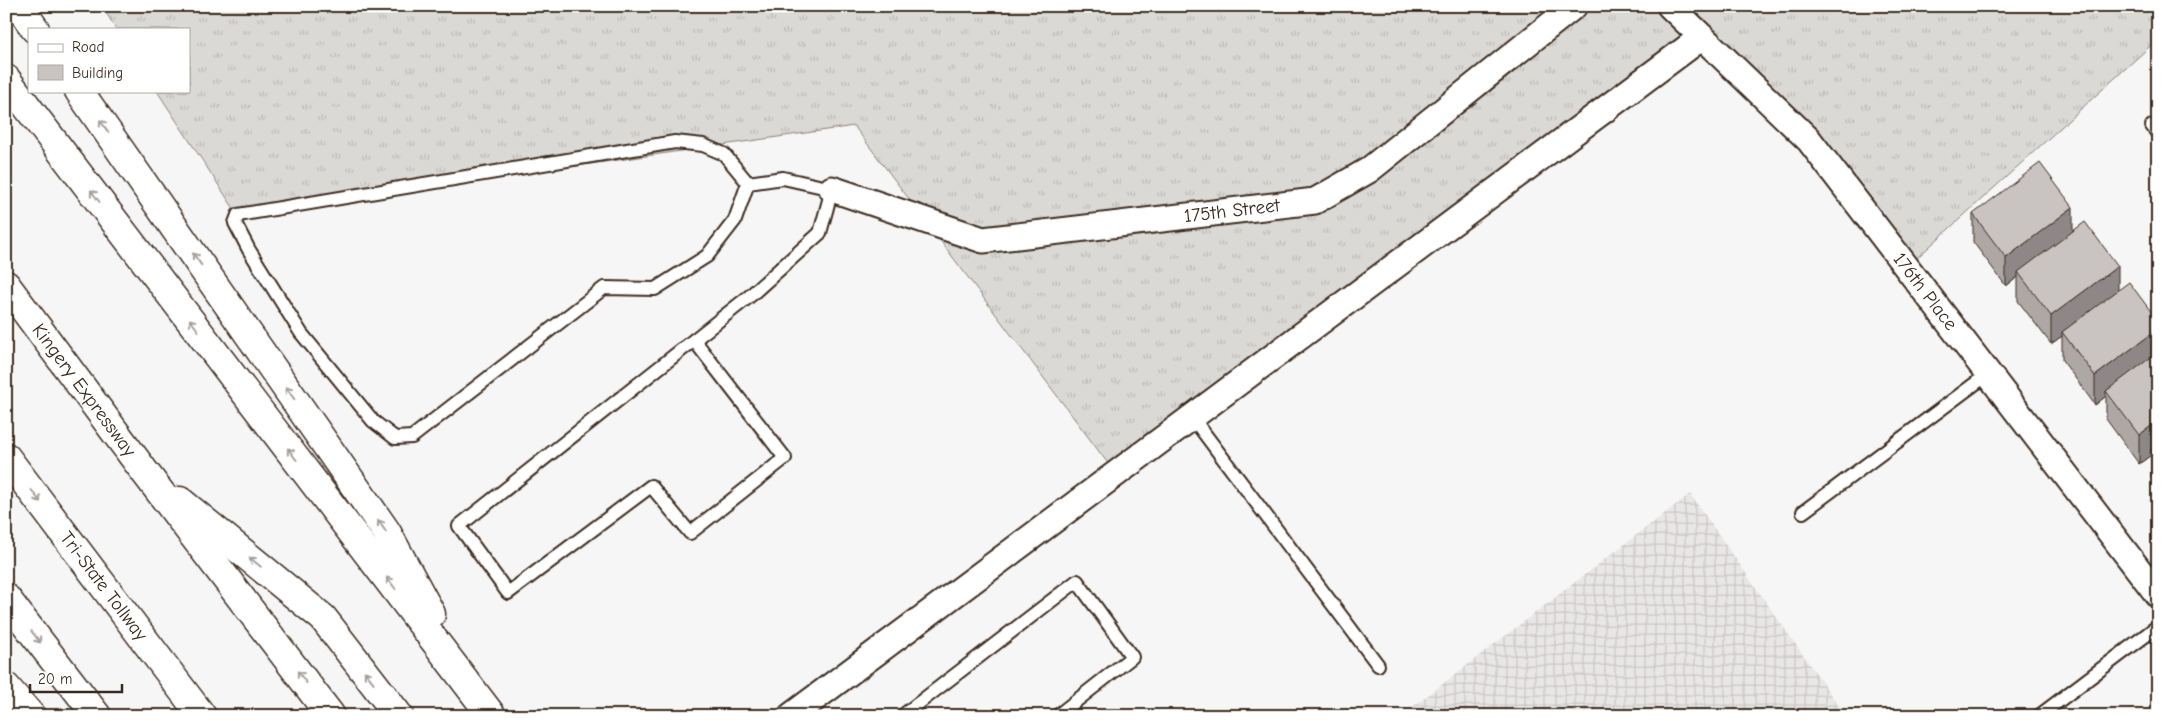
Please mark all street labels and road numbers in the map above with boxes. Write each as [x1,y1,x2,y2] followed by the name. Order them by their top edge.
[1183,194,1282,227] street label: 175th Street
[1888,248,1962,335] street label: 176th Place
[28,319,141,461] street label: Kingery Expressway
[55,527,152,646] street label: Tri-State Tollway

